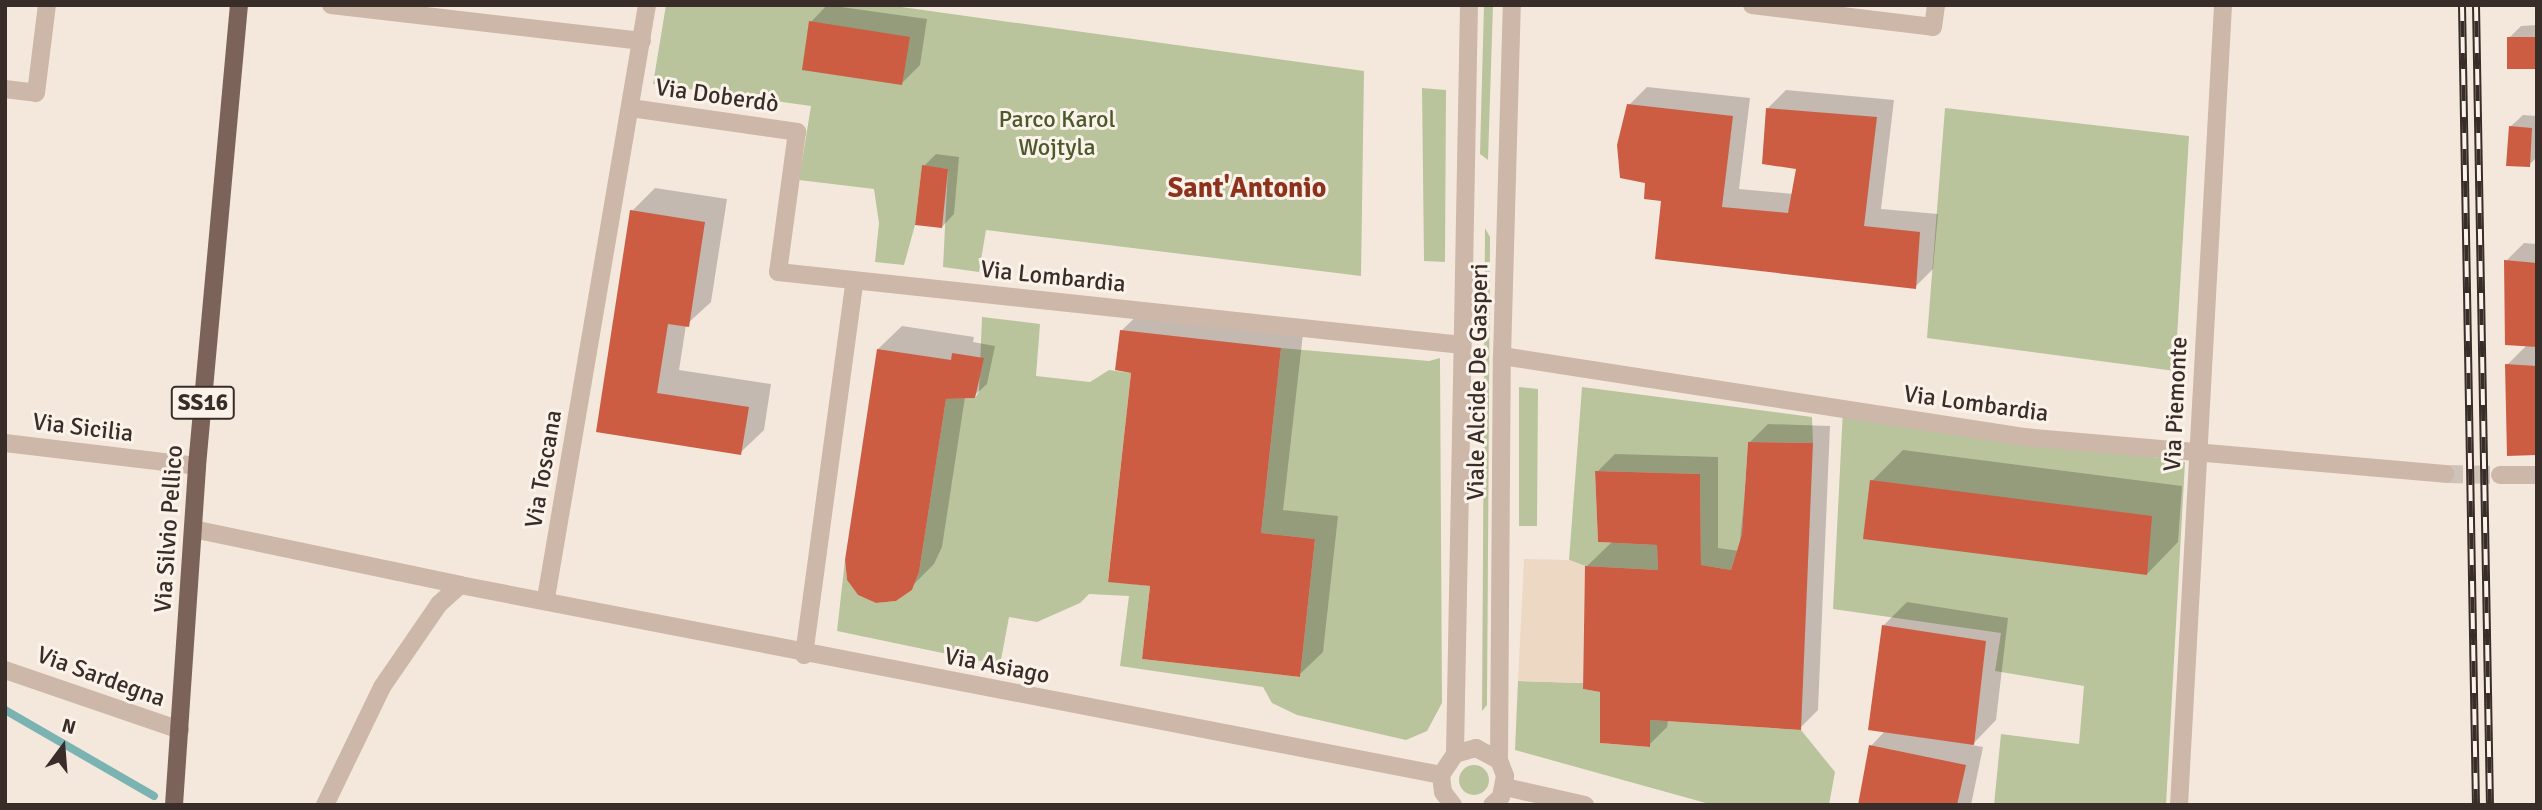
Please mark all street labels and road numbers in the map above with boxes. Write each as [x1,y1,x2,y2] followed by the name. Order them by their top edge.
[653,73,781,119] street label: Via Doberdò
[979,255,1127,299] street label: Via Lombardia
[1462,263,1494,501] street label: Viale Alcide De Gasperi
[2158,336,2194,472] street label: Via Piemonte
[1902,380,2050,428] street label: Via Lombardia
[170,384,236,422] road number: SS16
[31,408,135,448] street label: Via Sicilia
[519,408,569,530] street label: Via Toscana
[149,444,189,614] street label: Via Silvio Pellico
[33,640,169,714] street label: Via Sardegna
[942,642,1052,690] street label: Via Asiago

